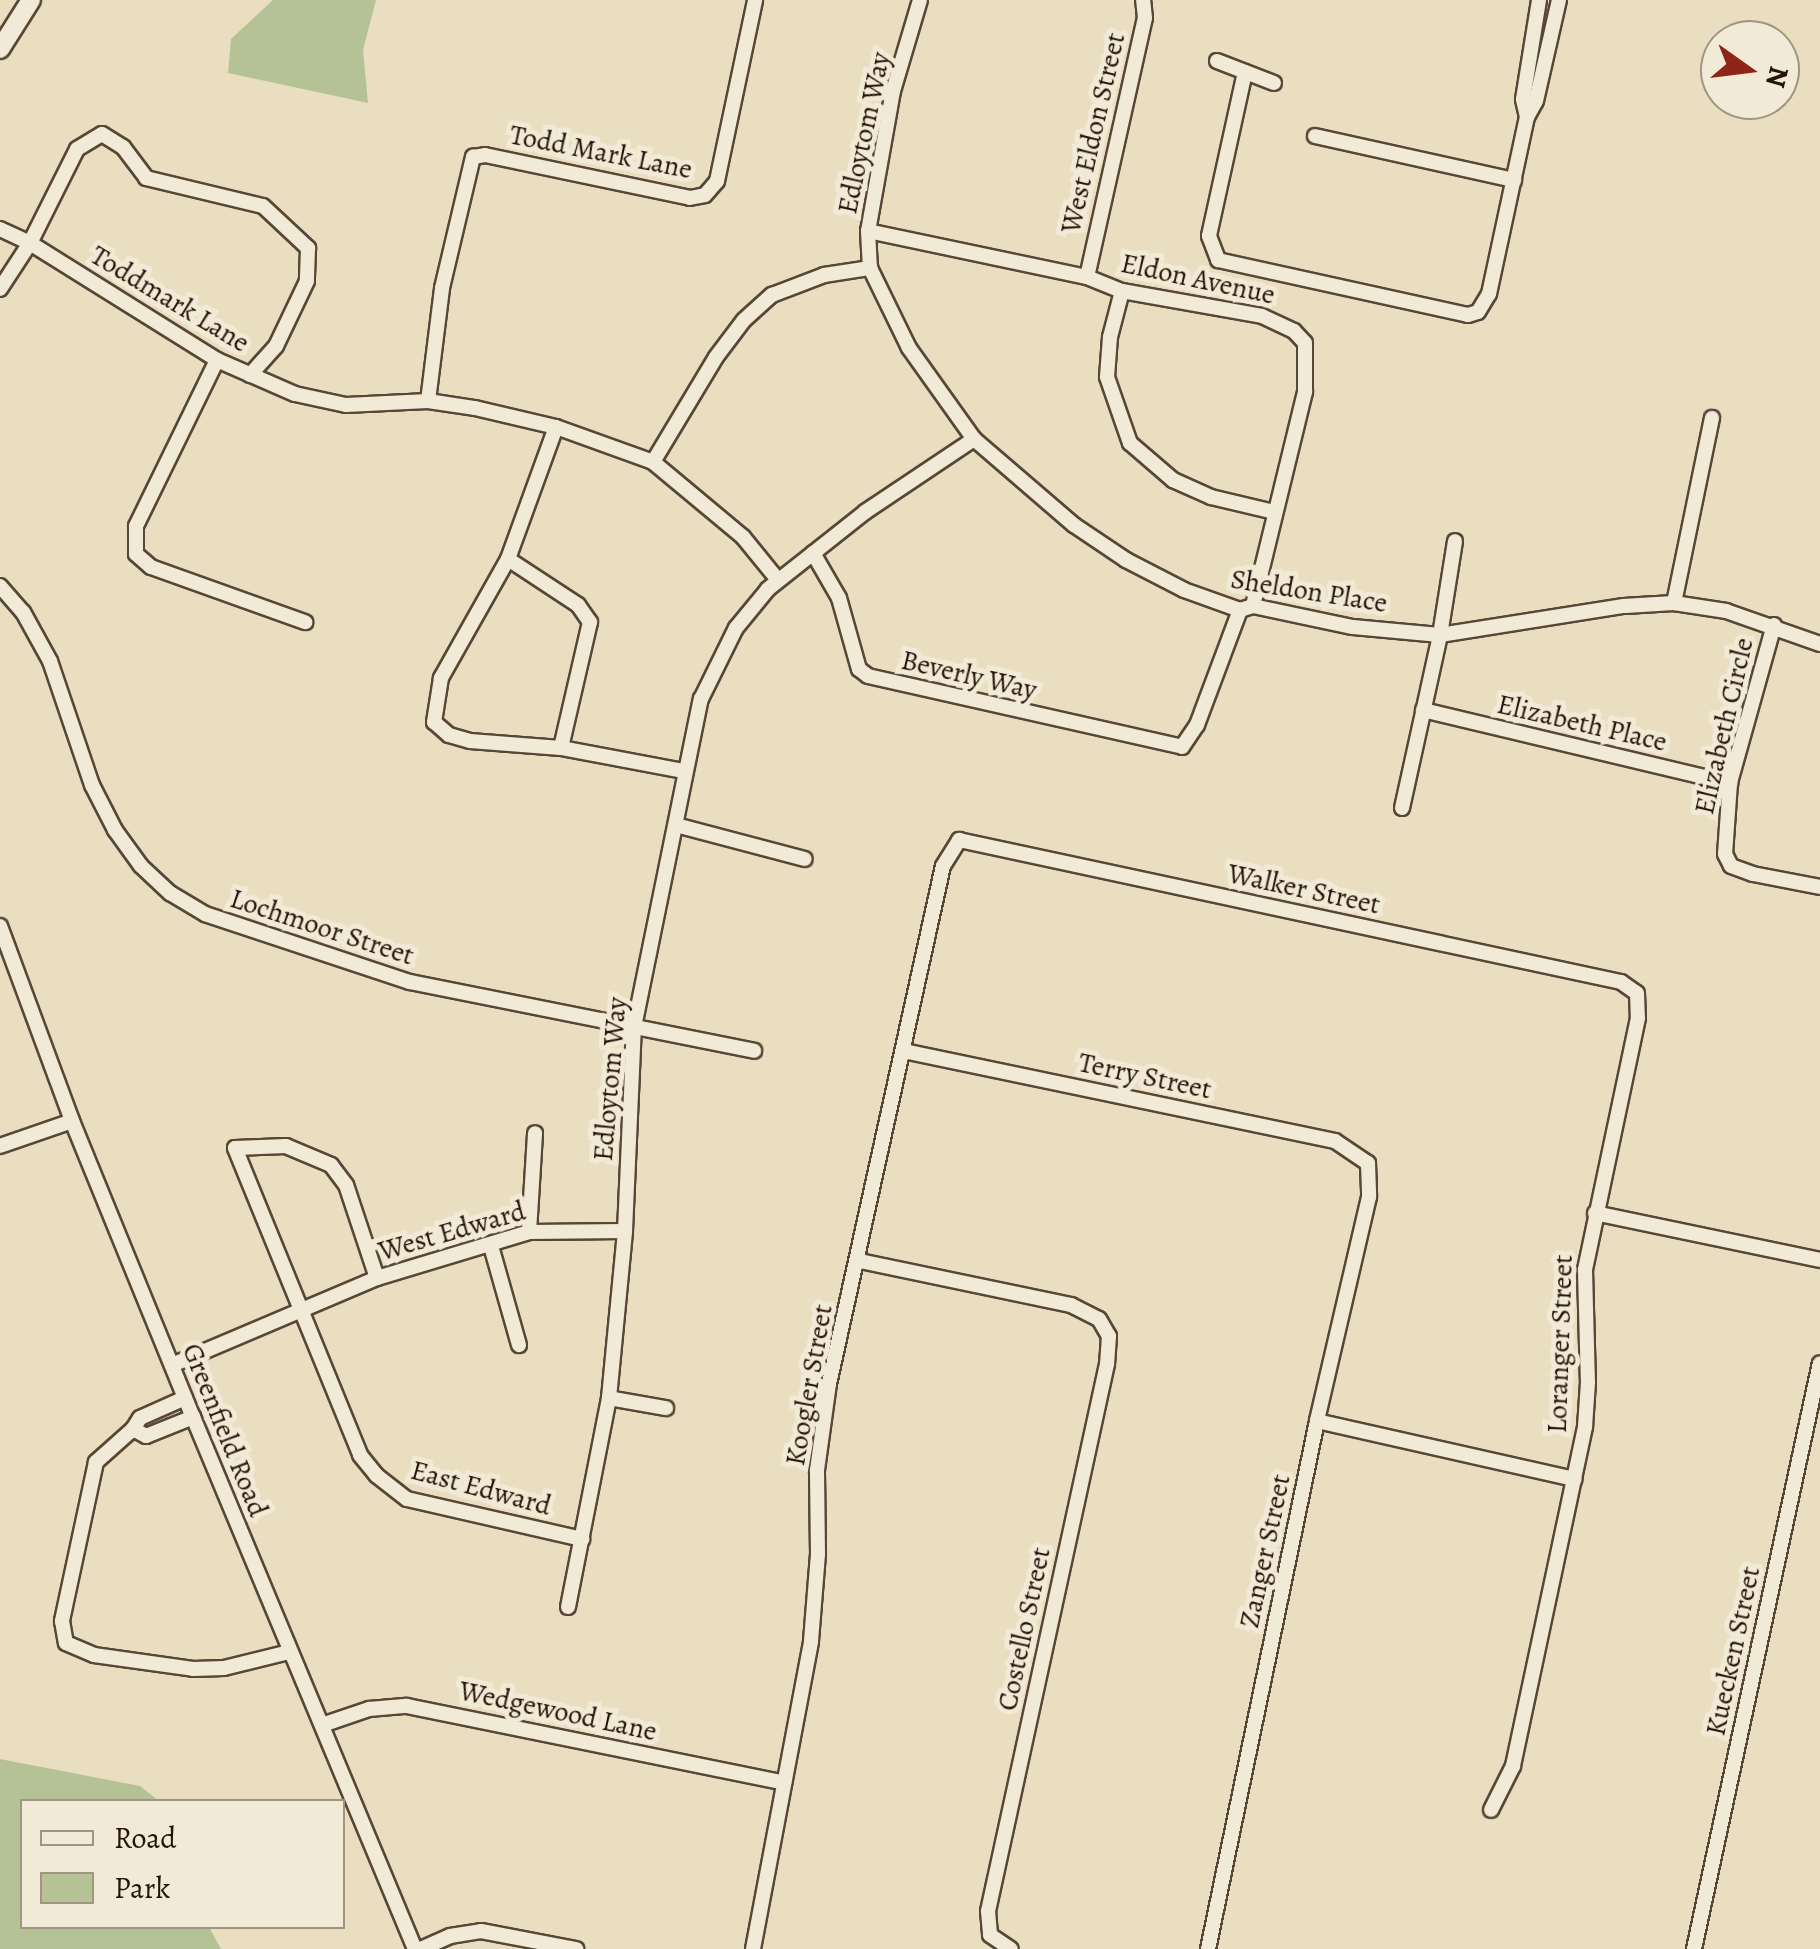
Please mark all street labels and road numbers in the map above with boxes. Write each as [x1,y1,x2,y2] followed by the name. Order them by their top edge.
[1054,30,1132,236] street label: West Eldon Street
[830,49,898,217] street label: Edloytom Way
[507,118,695,186] street label: Todd Mark Lane
[85,238,255,360] street label: Toddmark Lane
[1118,246,1278,312] street label: Eldon Avenue
[1228,562,1390,620] street label: Sheldon Place
[1687,634,1761,818] street label: Elizabeth Circle
[898,643,1040,707] street label: Beverly Way
[1494,687,1670,759] street label: Elizabeth Place
[1225,856,1383,922] street label: Walker Street
[226,881,418,973] street label: Lochmoor Street
[586,996,634,1162] street label: Edloytom Way
[1076,1046,1214,1106] street label: Terry Street
[375,1194,529,1268] street label: West Edward
[1540,1254,1580,1434] street label: Loranger Street
[778,1302,840,1468] street label: Koogler Street
[175,1339,275,1521] street label: Greenfield Road
[407,1453,555,1523] street label: East Edward
[1232,1471,1298,1631] street label: Zanger Street
[990,1544,1058,1714] street label: Costello Street
[1699,1563,1767,1739] street label: Kuecken Street
[456,1674,660,1748] street label: Wedgewood Lane

